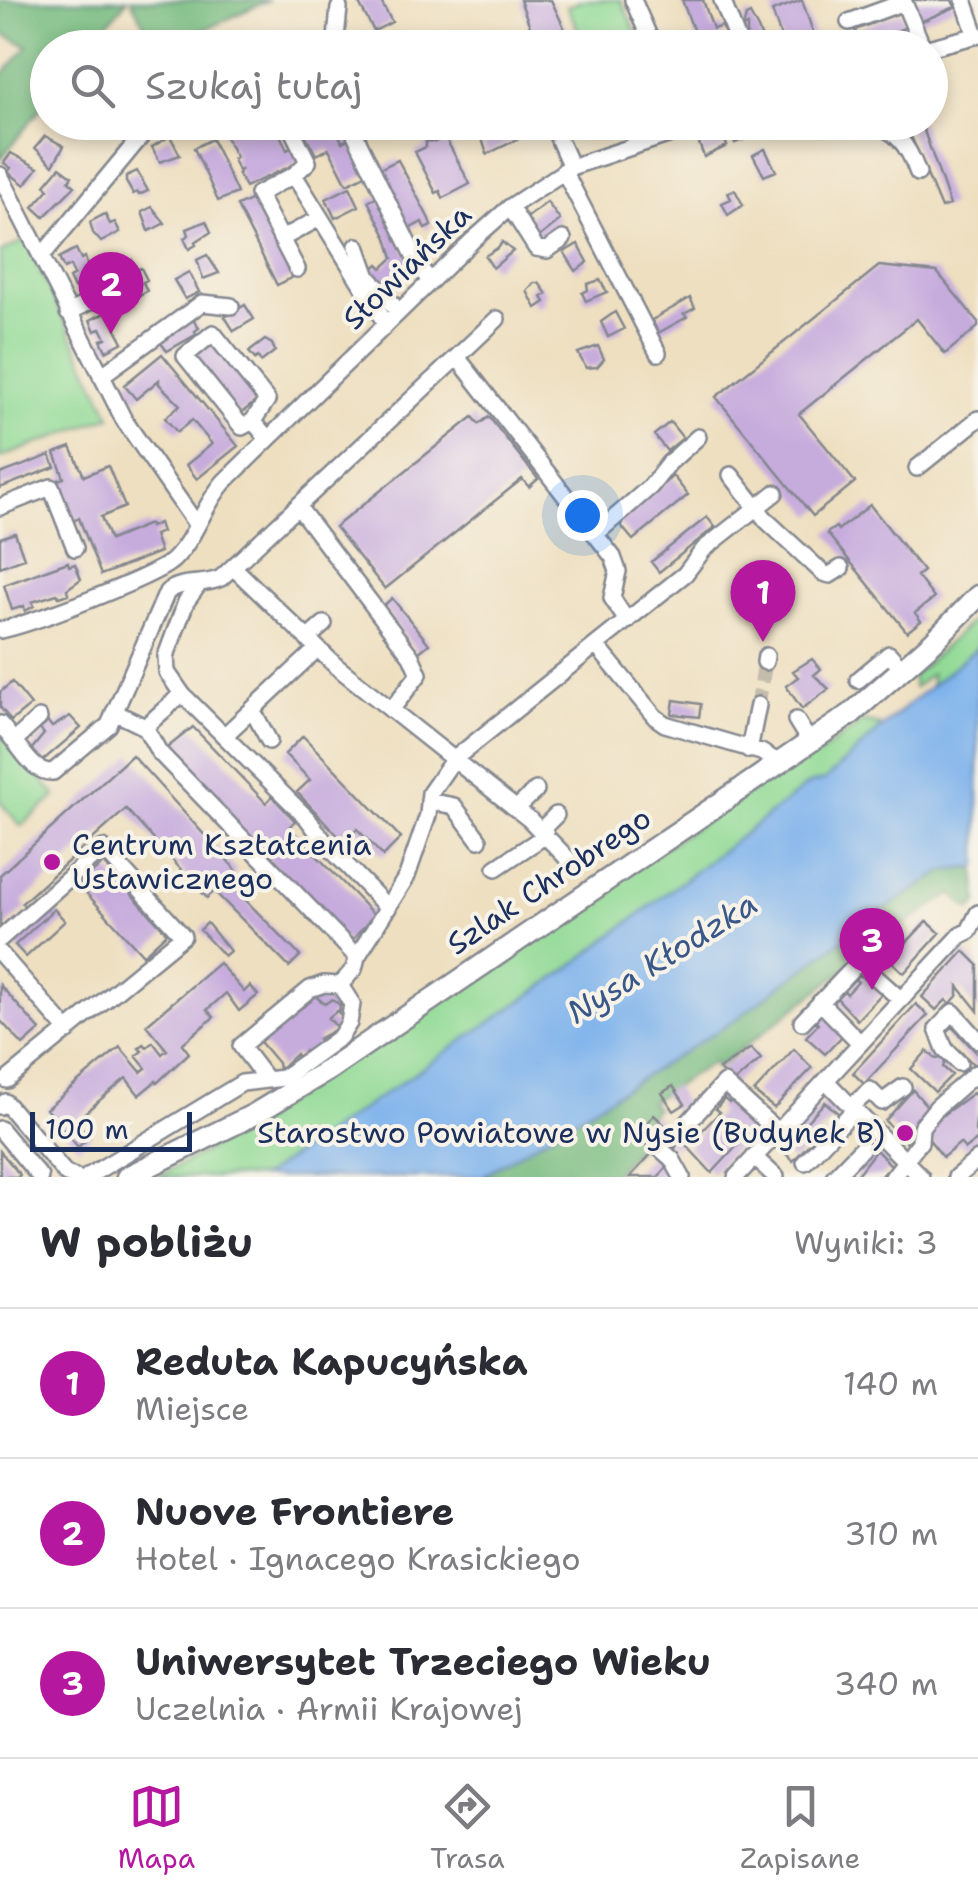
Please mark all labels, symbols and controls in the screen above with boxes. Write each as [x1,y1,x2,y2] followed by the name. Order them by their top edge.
[30,30,948,140] search box
[65,58,120,113] icon: search
[145,60,362,111] text: Szukaj tutaj
[333,194,480,339] street label: Słowiańska
[78,252,144,334] pin: 2
[557,490,608,541] your location
[730,560,796,642] pin: 1
[439,797,659,964] street label: Szlak Chrobrego
[72,824,372,899] place label: Centrum Kształcenia Ustawicznego
[41,851,63,873] marker: Centrum Kształcenia Ustawicznego
[558,882,765,1033] water label: Nysa Kłodzka
[840,908,904,990] pin: 3
[30,1107,192,1152] scale bar
[45,1110,129,1148] text: 100 m
[257,1112,885,1153] place label: Starostwo Powiatowe w Nysie (Budynek B)
[894,1122,916,1144] marker: Starostwo Powiatowe w Nysie (Budynek B)
[40,1214,253,1270] text: W pobliżu
[794,1221,938,1264] text: Wyniki: 3
[135,1336,528,1387] text: Reduta Kapucyńska
[65,1362,80,1405] text: 1
[843,1362,938,1405] text: 140 m
[135,1387,249,1430] text: Miejsce
[135,1486,454,1537] text: Nuove Frontiere
[61,1512,84,1555] text: 2
[844,1512,938,1555] text: 310 m
[135,1537,581,1580] text: Hotel · Ignacego Krasickiego
[135,1636,711,1687] text: Uniwersytet Trzeciego Wieku
[61,1662,84,1705] text: 3
[834,1662,938,1705] text: 340 m
[135,1687,522,1730] text: Uczelnia · Armii Krajowej
[118,1779,195,1877] tab: Mapa
[430,1779,505,1877] tab: Trasa
[740,1779,860,1877] tab: Zapisane

